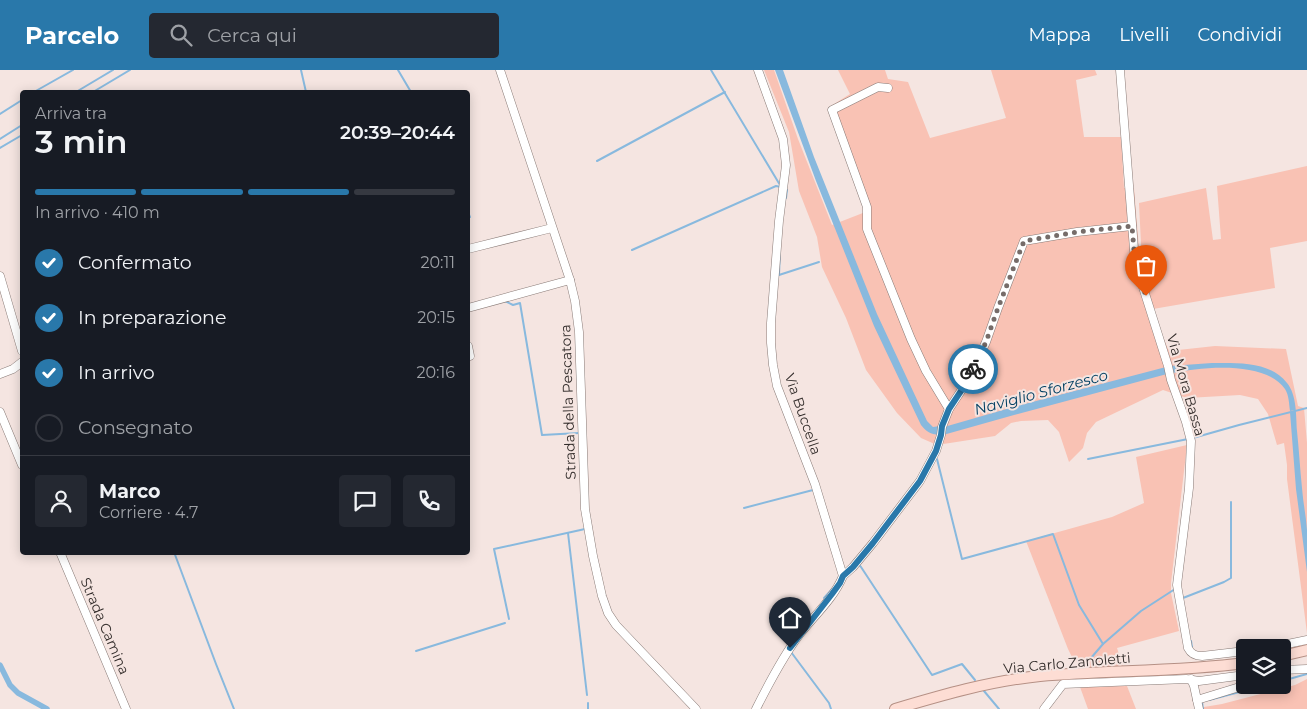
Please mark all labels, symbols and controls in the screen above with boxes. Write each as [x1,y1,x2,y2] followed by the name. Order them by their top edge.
[149,13,499,58] search box
[25,21,119,50] text: Parcelo
[167,21,195,49] icon: search
[207,24,297,47] text: Cerca qui
[1028,24,1091,46] text: Mappa
[1119,24,1170,46] text: Livelli
[1198,24,1282,46] text: Condividi
[35,104,107,123] text: Arriva tra
[340,121,455,144] text: 20:39–20:44
[35,122,127,161] text: 3 min
[35,203,160,222] text: In arrivo · 410 m
[1125,245,1167,296] pin
[35,249,63,277] icon: check
[78,251,192,274] text: Confermato
[1132,252,1160,280] icon: bag
[420,253,455,272] text: 20:11
[35,304,63,332] icon: check
[78,306,226,329] text: In preparazione
[417,308,455,327] text: 20:15
[556,324,580,480] street label: Strada della Pescatora
[1163,332,1209,438] street label: Via Mora Bassa
[948,344,998,394] courier
[959,355,987,383] icon: bike
[35,359,63,387] icon: check
[78,361,155,384] text: In arrivo
[416,363,455,382] text: 20:16
[972,365,1110,419] water label: Naviglio Sforzesco
[781,371,825,457] street label: Via Buccella
[78,416,193,439] text: Consegnato
[35,475,87,527] button: person
[339,475,391,527] button: chat
[403,475,455,527] button: phone
[99,480,160,503] text: Marco
[99,503,198,522] text: Corriere · 4.7
[77,575,133,677] street label: Strada Camina
[769,597,811,648] pin
[776,604,804,632] icon: home
[1236,639,1291,694] map controls
[1236,639,1291,694] button: layers
[1003,648,1131,678] street label: Via Carlo Zanoletti

